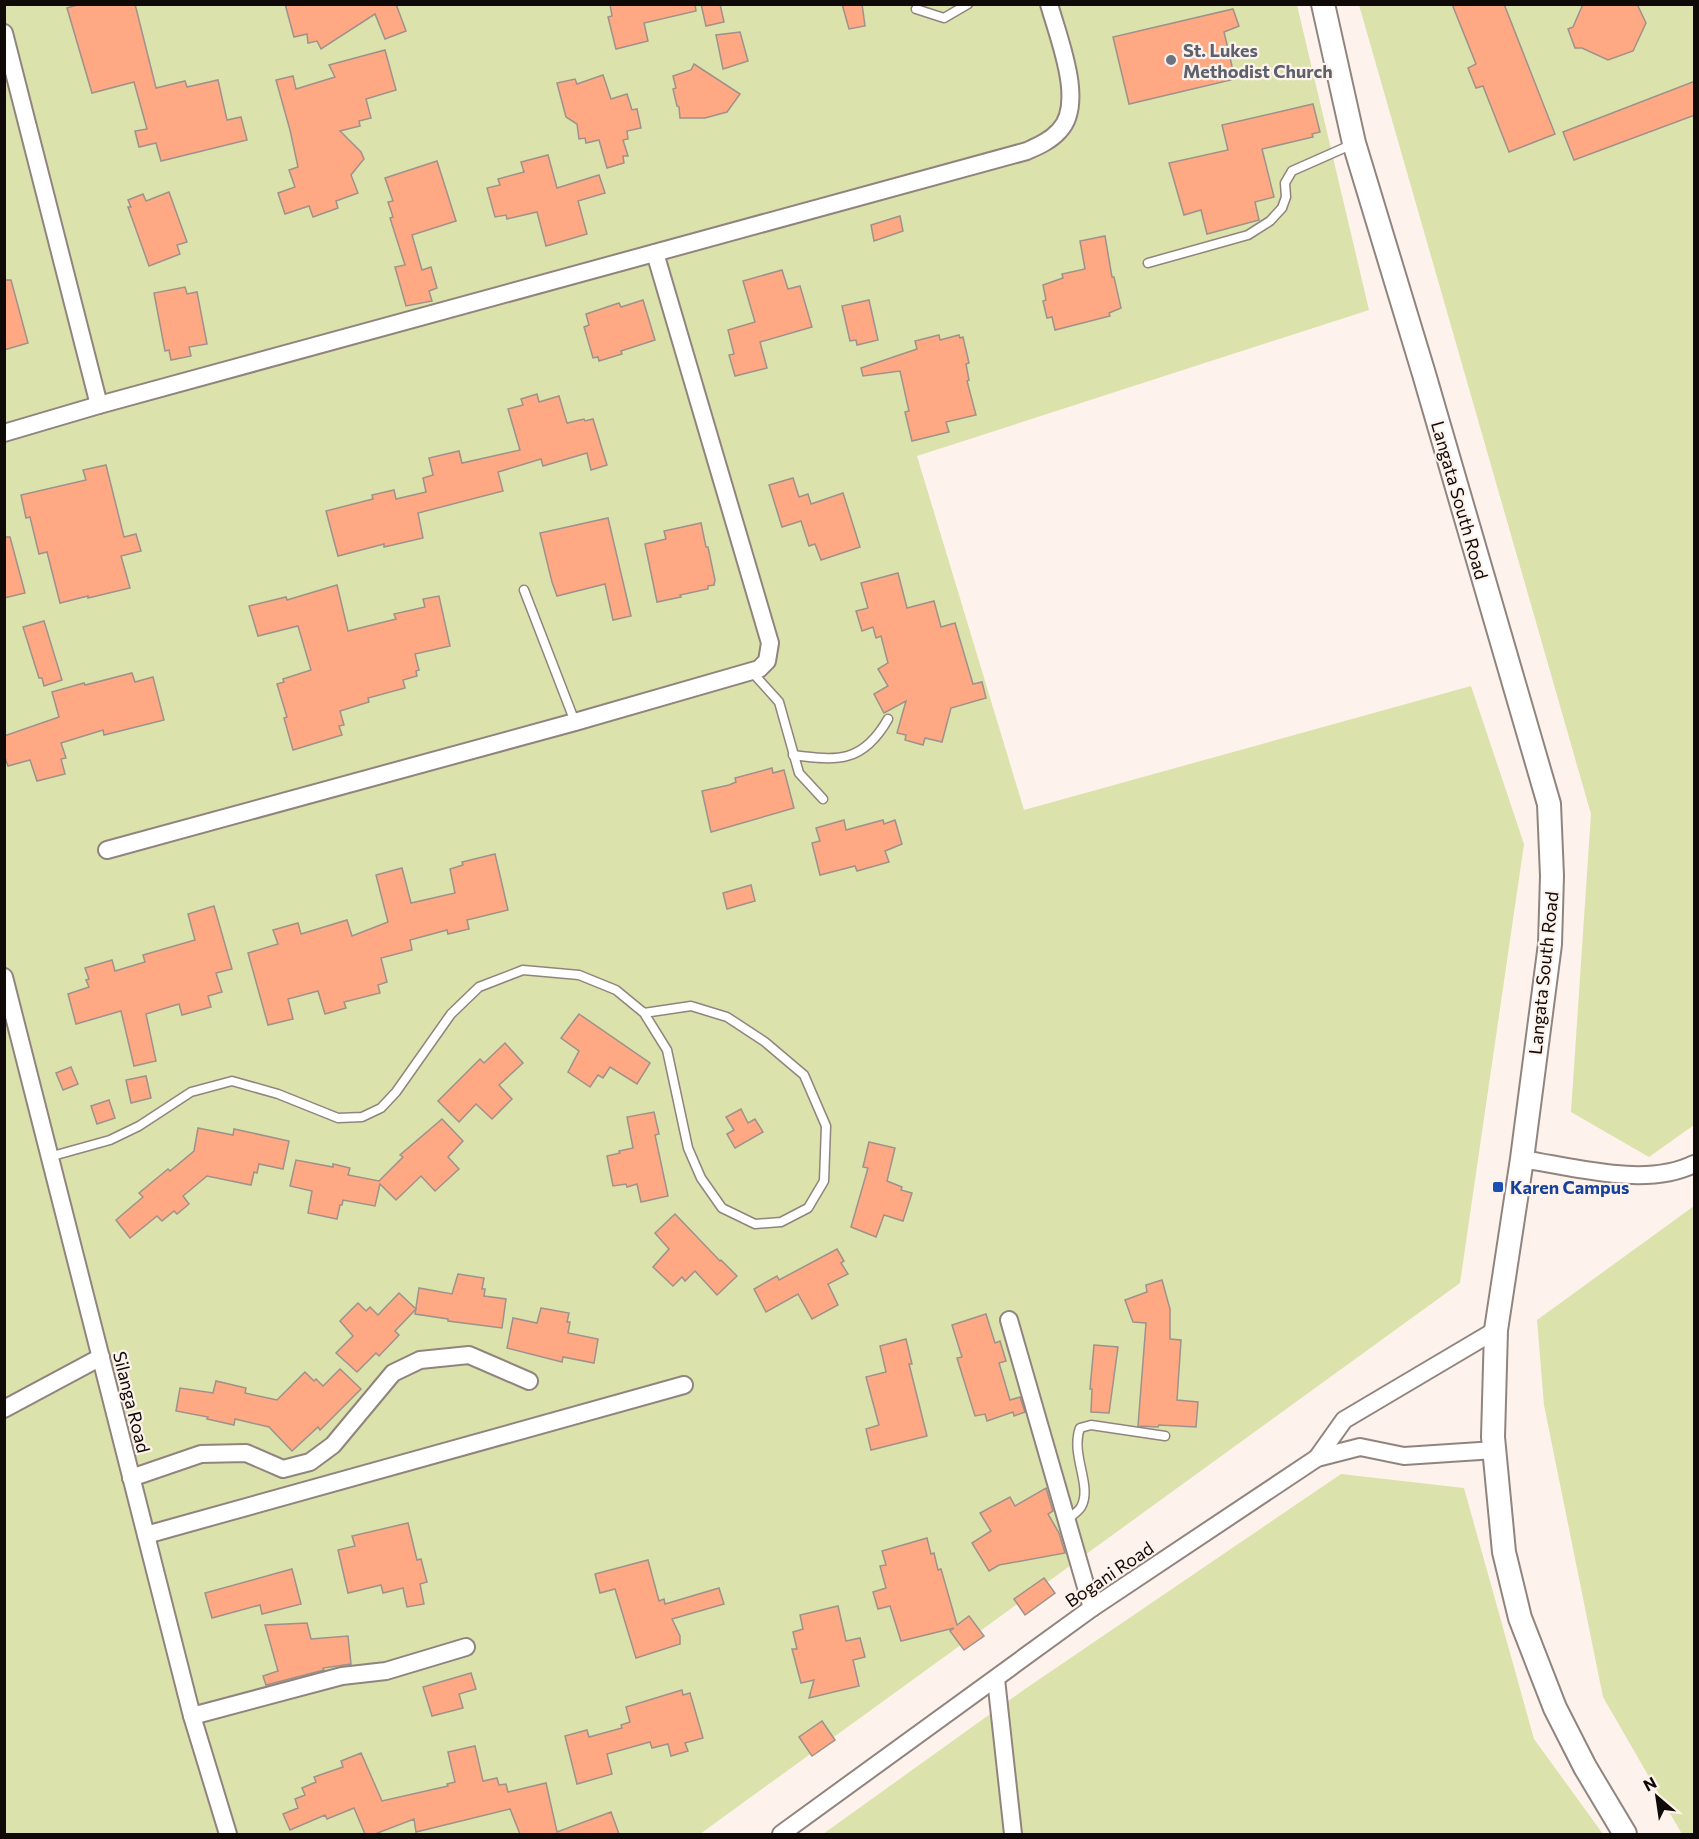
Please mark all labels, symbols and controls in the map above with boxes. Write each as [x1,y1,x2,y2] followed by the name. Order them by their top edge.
[1183,39,1333,82] place label: St. Lukes Methodist Church
[1164,53,1178,67] marker: St. Lukes Methodist Church
[1427,418,1493,582] street label: Langata South Road
[1523,890,1563,1056] street label: Langata South Road
[1510,1176,1629,1198] place label: Karen Campus
[1491,1180,1505,1194] marker: Karen Campus
[109,1349,155,1455] street label: Silanga Road
[1061,1536,1157,1612] street label: Bogani Road
[1627,1767,1687,1827] north arrow
[1640,1772,1659,1795] text: N

